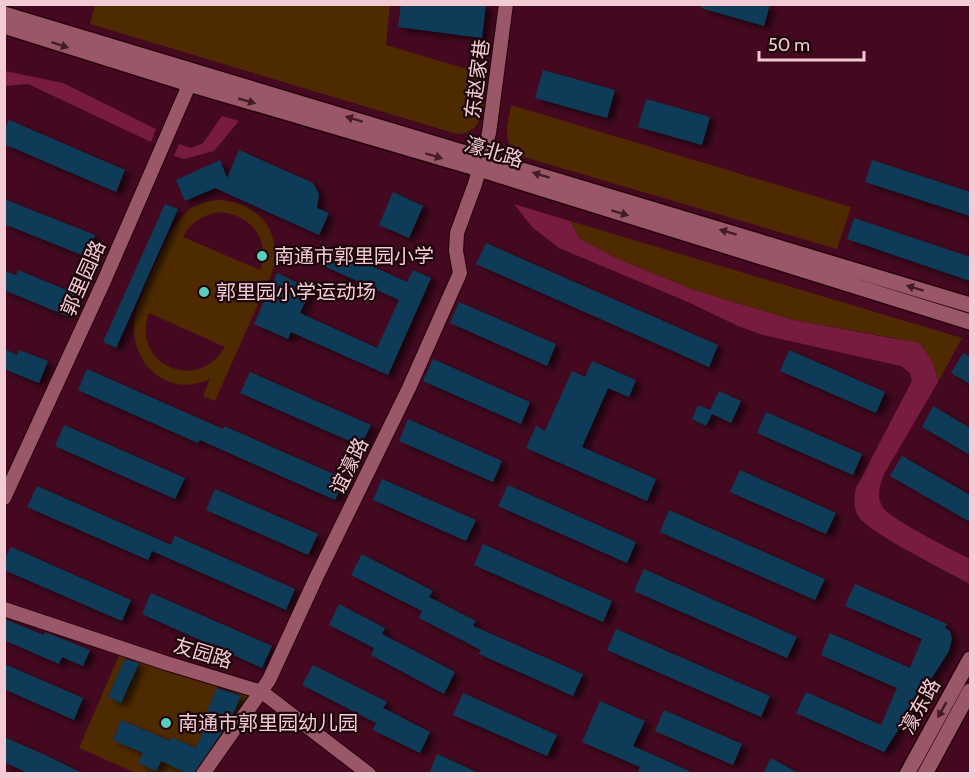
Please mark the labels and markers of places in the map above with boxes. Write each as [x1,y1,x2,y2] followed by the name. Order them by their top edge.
[274,244,434,268] place label: 南通市郭里园小学
[255,249,269,263] marker: 南通市郭里园小学
[216,280,376,304] place label: 郭里园小学运动场
[197,285,211,299] marker: 郭里园小学运动场
[178,711,358,735] place label: 南通市郭里园幼儿园
[159,716,173,730] marker: 南通市郭里园幼儿园

